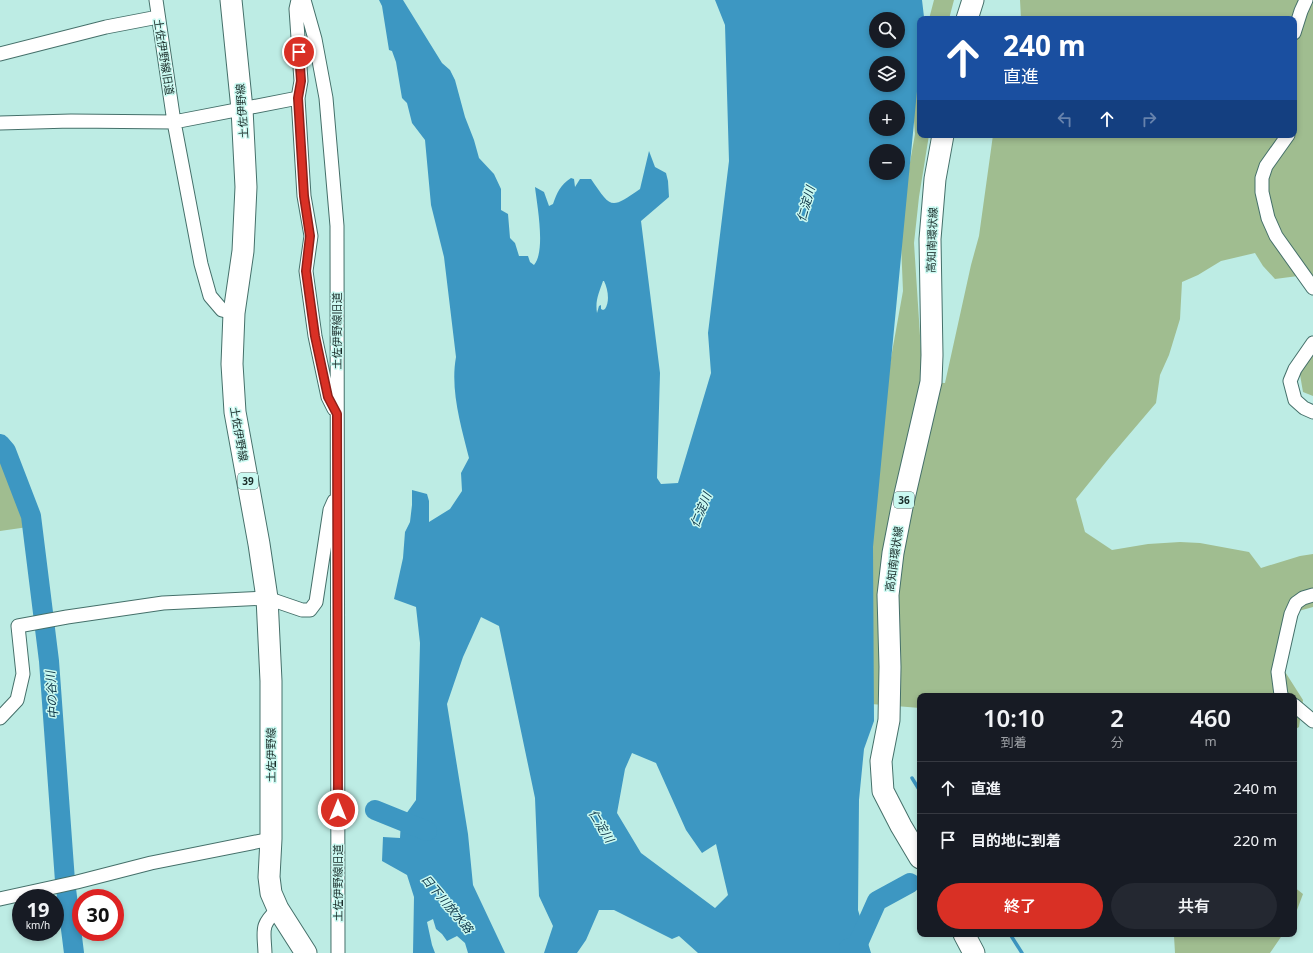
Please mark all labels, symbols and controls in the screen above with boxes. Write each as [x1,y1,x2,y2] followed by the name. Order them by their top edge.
[869,12,905,180] map controls
[869,12,905,48] button: search
[151,18,178,96] street label: 土佐伊野線旧道
[1003,26,1086,64] text: 240 m
[937,32,989,84] icon: ahead
[282,35,316,69] pin
[288,41,310,63] icon: arrive
[869,56,905,92] button: layers
[1003,64,1039,88] text: 直進
[232,83,251,139] street label: 土佐伊野線
[869,100,905,136] button: +
[1054,108,1076,130] icon: left
[1096,108,1118,130] icon: ahead
[1138,108,1160,130] icon: right
[869,144,905,180] button: −
[792,182,819,224] water label: 仁淀川
[923,207,940,273] street label: 高知南環状線
[329,293,344,370] street label: 土佐伊野線旧道
[227,406,252,462] street label: 土佐伊野線
[238,473,258,489] road number: 39
[686,488,716,530] water label: 仁淀川
[894,492,914,508] road number: 36
[881,525,906,593] street label: 高知南環状線
[41,669,62,720] water label: 中の谷川
[983,701,1044,734] text: 10:10
[1110,701,1124,734] text: 2
[1190,701,1231,734] text: 460
[263,728,278,783] street label: 土佐伊野線
[1204,732,1217,750] text: m
[1001,733,1027,751] text: 到着
[1111,733,1124,751] text: 分
[937,777,959,799] icon: ahead
[971,778,1001,798] text: 直進
[1233,778,1277,798] text: 240 m
[317,789,359,831] position arrow
[585,806,619,847] water label: 仁淀川
[937,829,959,851] icon: arrive
[971,830,1061,850] text: 目的地に到着
[1233,830,1277,850] text: 220 m
[330,845,345,922] street label: 土佐伊野線旧道
[418,871,478,937] water label: 日下川放水路
[937,883,1103,929] button: 終了
[1111,883,1277,929] button: 共有
[72,889,124,941] speed limit sign: 30
[27,896,49,923] text: 19
[26,918,50,932] text: km/h

